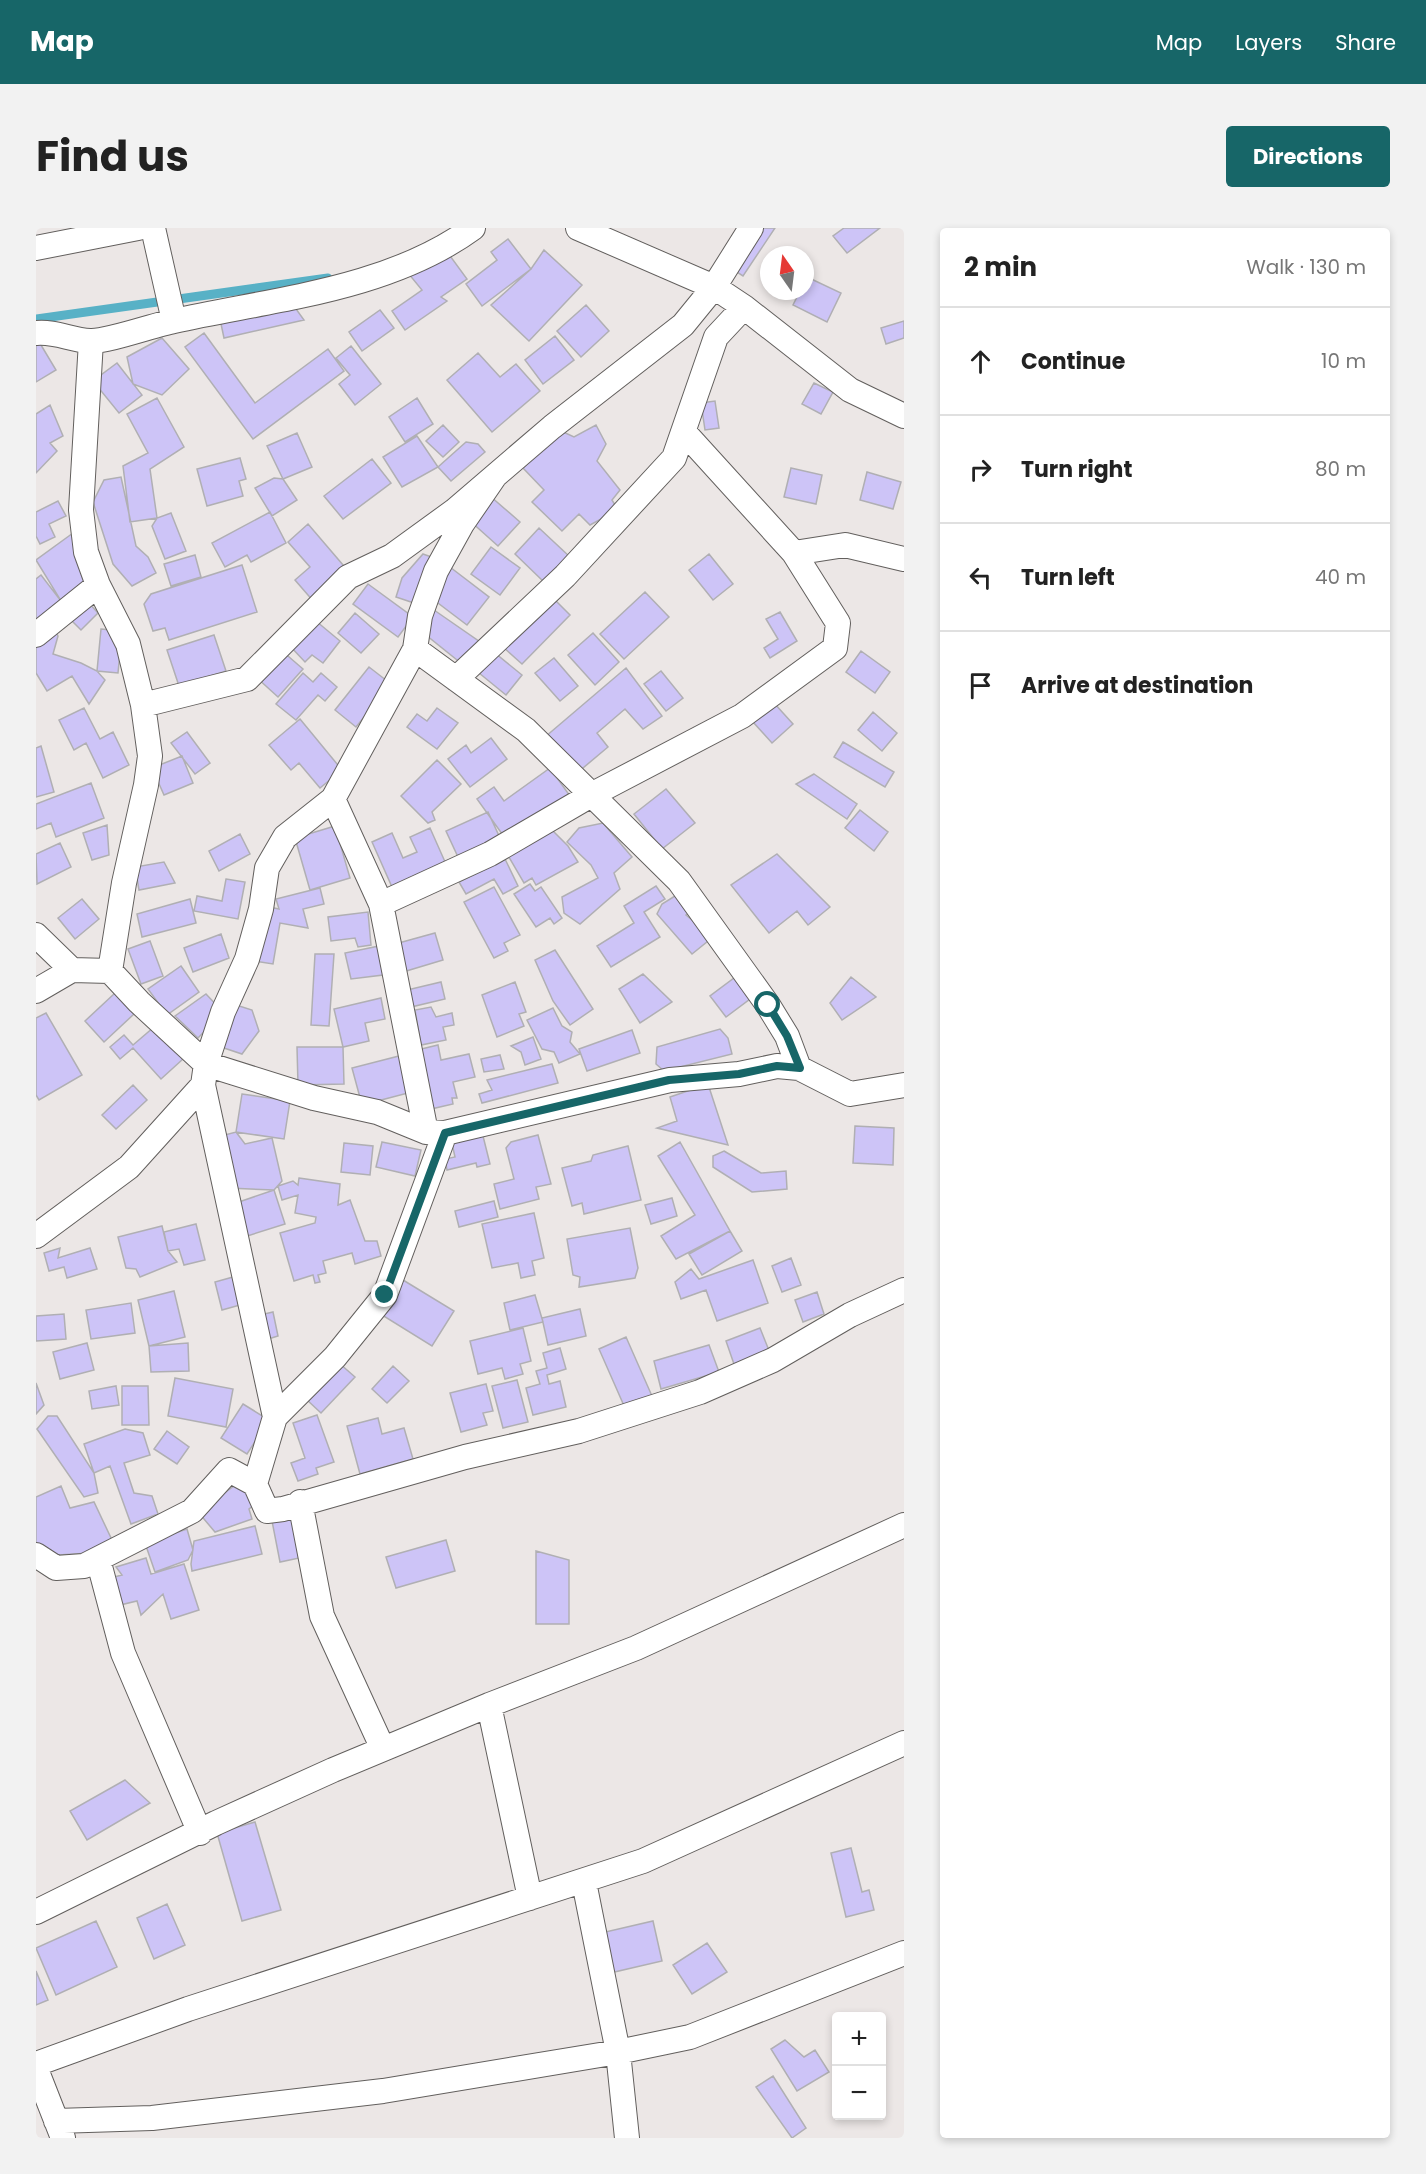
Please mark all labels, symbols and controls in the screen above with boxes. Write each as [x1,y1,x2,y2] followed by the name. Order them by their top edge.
[30,22,94,61] text: Map
[1156,28,1202,57] text: Map
[1235,28,1302,57] text: Layers
[1335,28,1396,57] text: Share
[1226,126,1390,187] button: Directions
[36,127,189,186] text: Find us
[760,246,814,300] north arrow
[964,249,1037,285] text: 2 min
[1246,253,1366,281] text: Walk · 130 m
[964,345,997,378] icon: ahead
[1021,346,1125,377] text: Continue
[1321,347,1366,375] text: 10 m
[964,453,997,486] icon: right
[1021,454,1132,485] text: Turn right
[1315,455,1366,483] text: 80 m
[964,561,997,594] icon: left
[1021,562,1115,593] text: Turn left
[1315,563,1366,591] text: 40 m
[964,669,997,702] icon: arrive
[1021,670,1253,701] text: Arrive at destination
[754,991,780,1017] route start
[371,1281,397,1307] route end
[832,2012,886,2120] map controls
[832,2012,886,2066] button: +
[832,2066,886,2120] button: −

